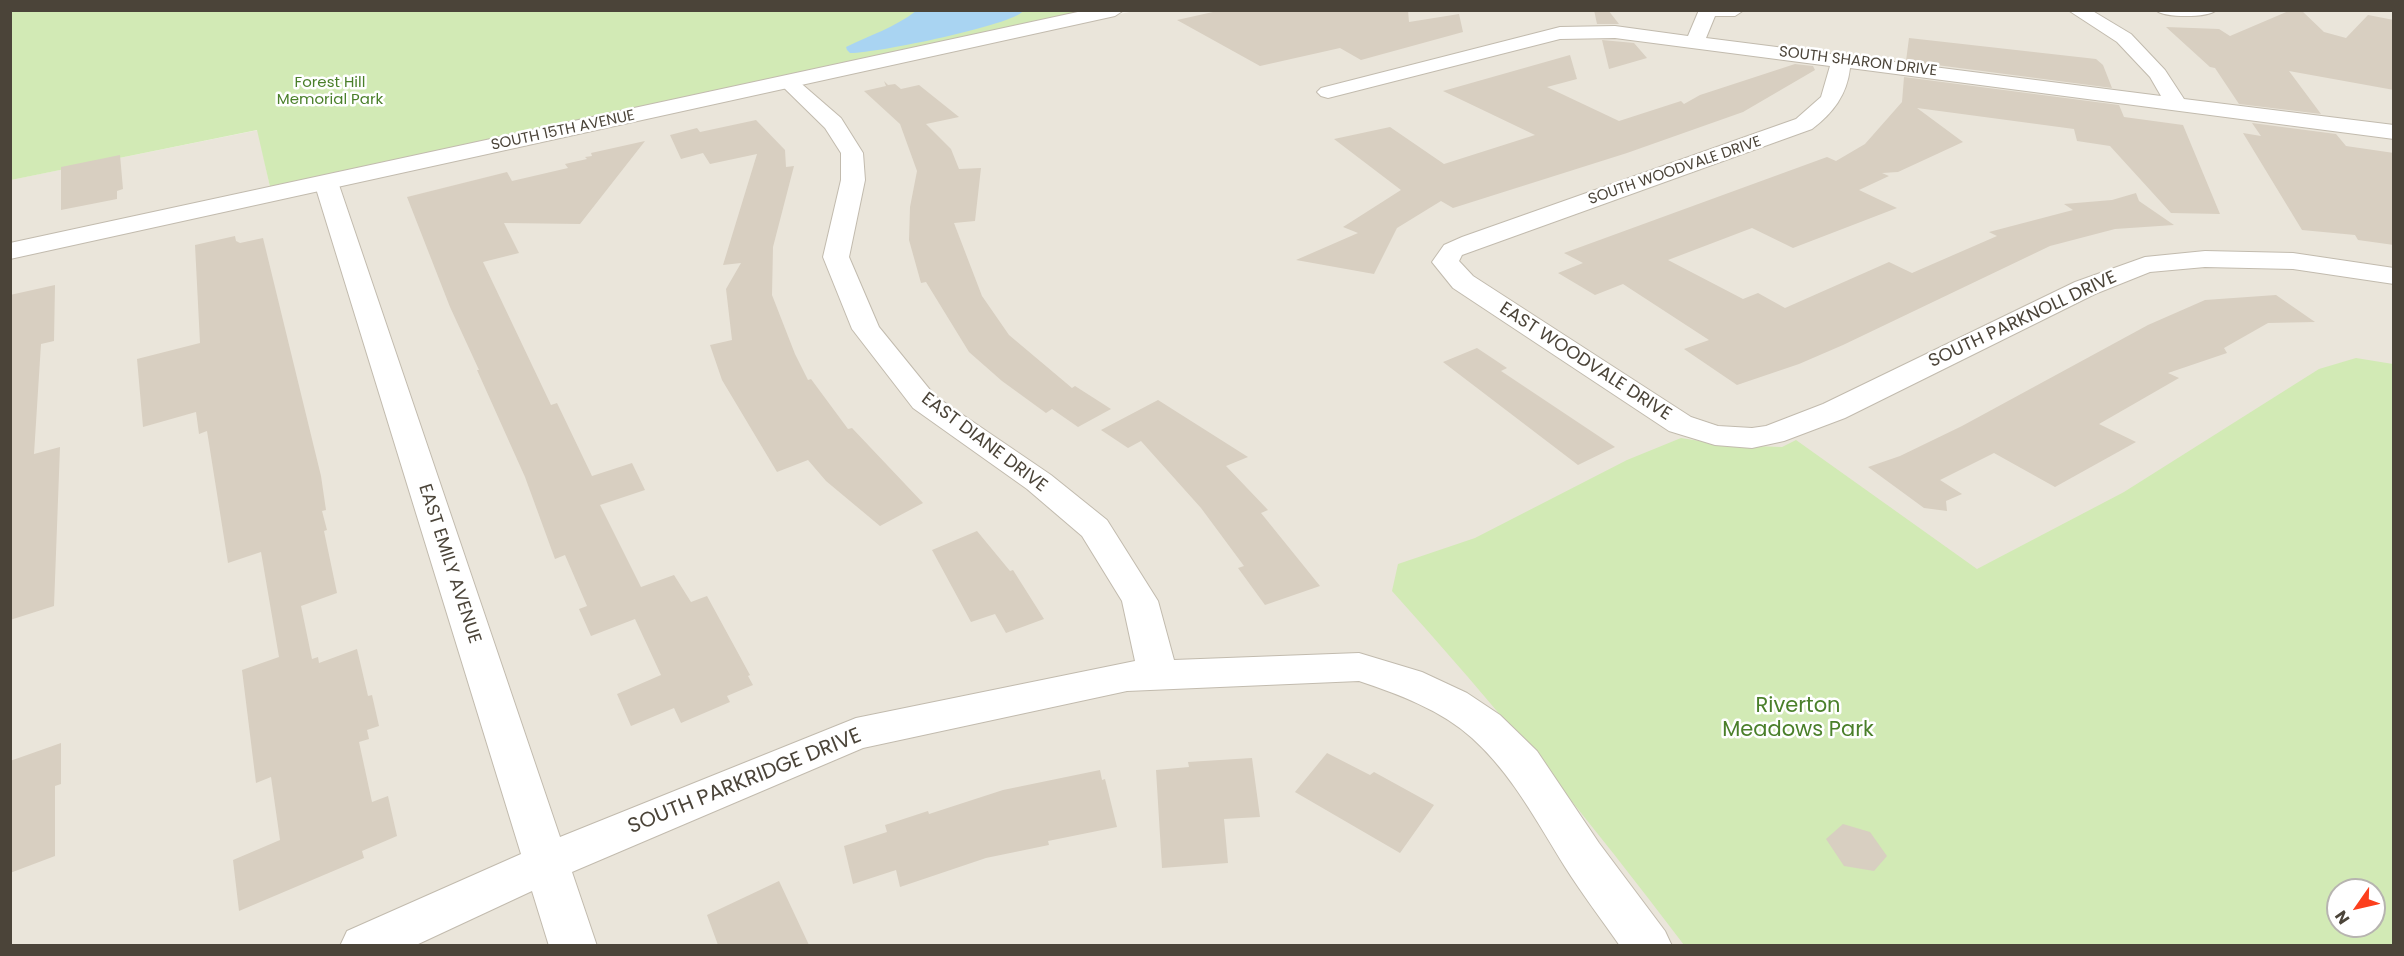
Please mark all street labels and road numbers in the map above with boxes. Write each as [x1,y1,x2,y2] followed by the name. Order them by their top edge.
[1778,43,1938,81] street label: SOUTH SHARON DRIVE
[490,107,636,155] street label: SOUTH 15TH AVENUE
[1586,133,1764,209] street label: SOUTH WOODVALE DRIVE
[1926,267,2120,373] street label: SOUTH PARKNOLL DRIVE
[1495,298,1675,426] street label: EAST WOODVALE DRIVE
[917,389,1051,497] street label: EAST DIANE DRIVE
[413,482,485,646] street label: EAST EMILY AVENUE
[625,724,865,840] street label: SOUTH PARKRIDGE DRIVE

